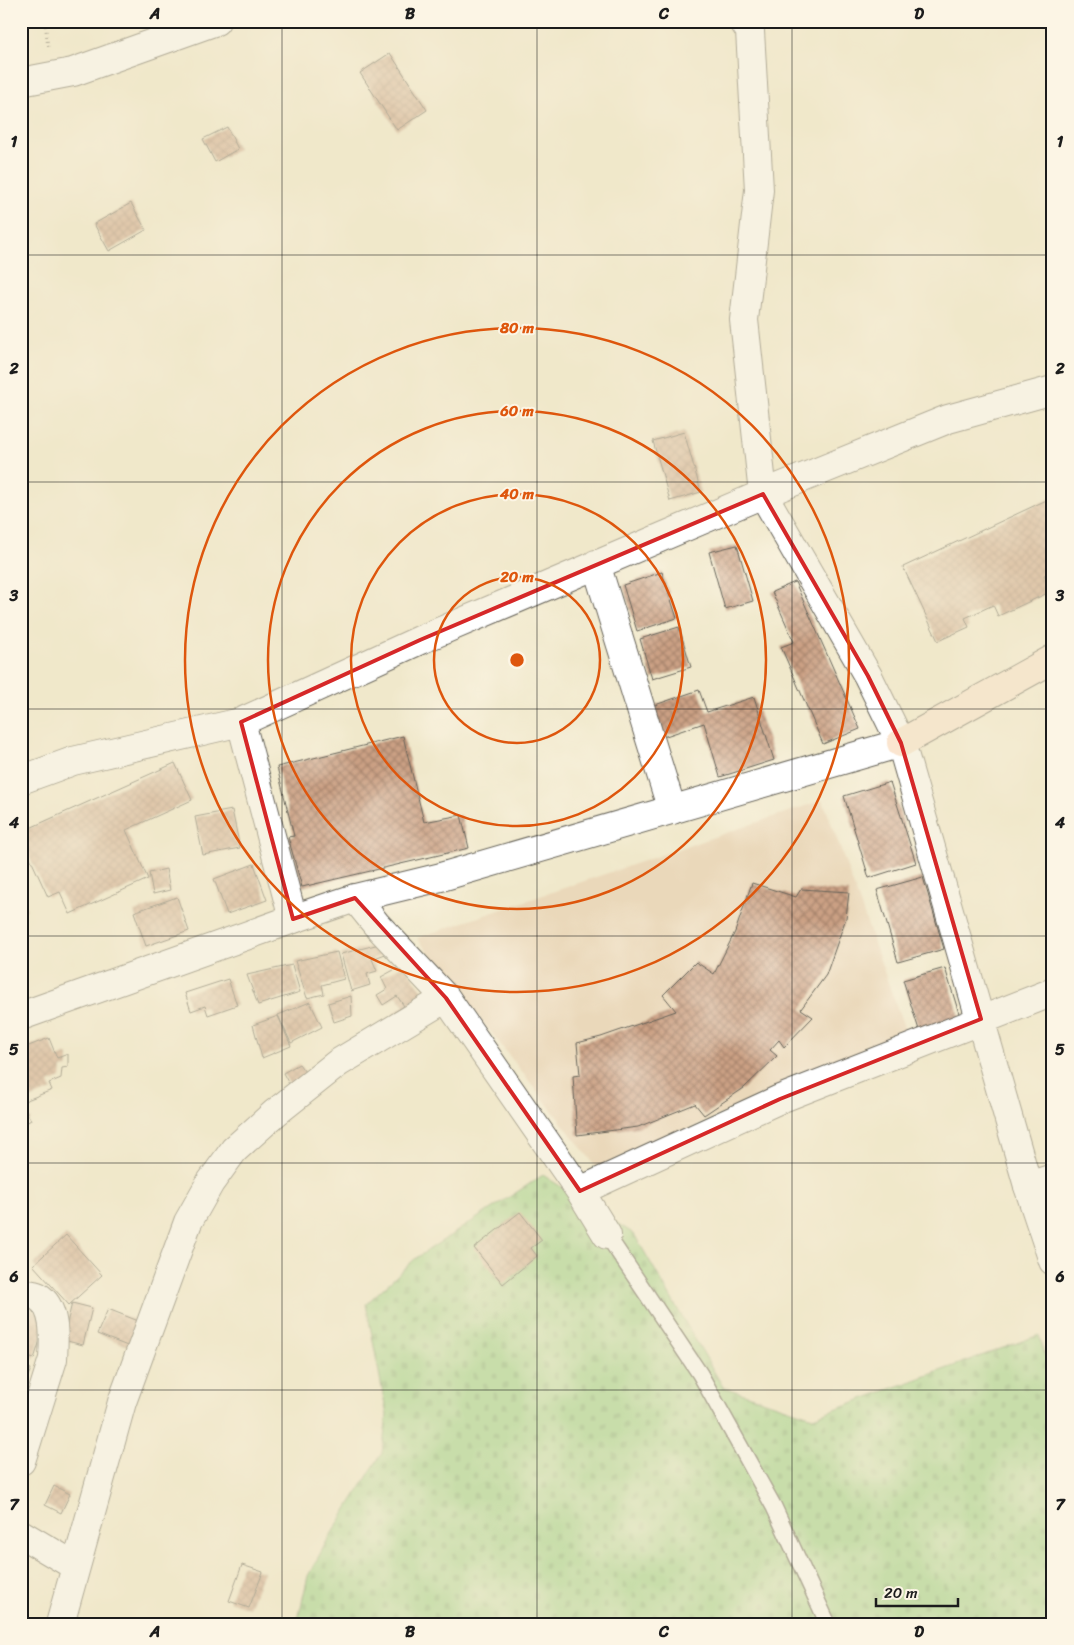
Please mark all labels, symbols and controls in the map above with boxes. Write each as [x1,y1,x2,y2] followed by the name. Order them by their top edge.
[149,0,160,28] text: A
[405,0,416,28] text: B
[658,0,670,28] text: C
[914,0,924,28] text: D
[11,127,18,156] text: 1
[1057,127,1064,156] text: 1
[499,315,534,341] text: 80 m
[8,354,19,383] text: 2
[1054,354,1065,383] text: 2
[499,398,534,424] text: 60 m
[499,481,535,507] text: 40 m
[499,564,534,590] text: 20 m
[9,581,19,610] text: 3
[1055,581,1065,610] text: 3
[508,651,526,669] centre of rings
[8,808,19,837] text: 4
[1054,808,1065,837] text: 4
[9,1035,19,1064] text: 5
[1055,1035,1065,1064] text: 5
[8,1262,19,1291] text: 6
[1054,1262,1065,1291] text: 6
[9,1490,20,1519] text: 7
[1055,1490,1066,1519] text: 7
[876,1575,959,1607] scale bar
[884,1580,918,1606] text: 20 m
[149,1617,160,1645] text: A
[405,1617,416,1645] text: B
[658,1617,670,1645] text: C
[914,1617,924,1645] text: D

